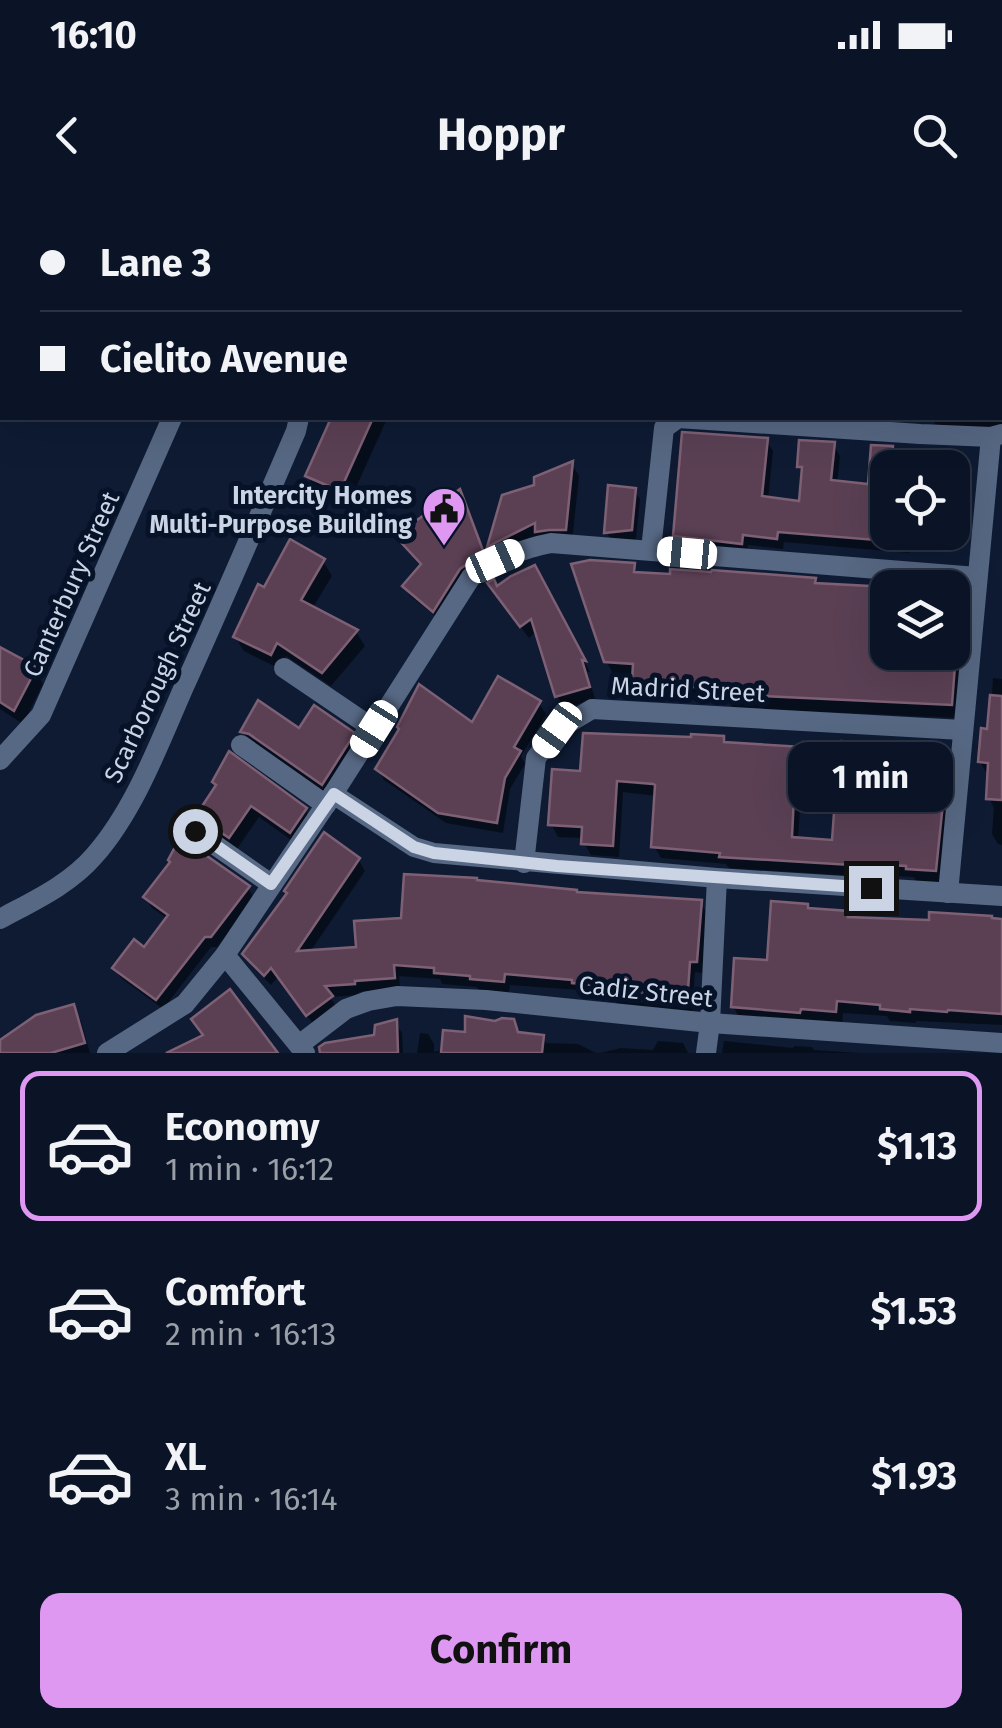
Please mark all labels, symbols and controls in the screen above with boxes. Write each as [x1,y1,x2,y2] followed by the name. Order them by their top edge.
[50,12,137,58] text: 16:10
[40,108,95,163] icon: back
[437,108,565,162] text: Hoppr
[907,108,962,163] icon: search
[100,240,212,286] text: Lane 3
[100,336,348,382] text: Cielito Avenue
[870,450,970,670] map controls
[870,450,970,550] button: locate
[149,481,412,540] place label: Intercity Homes Multi-Purpose Building
[18,486,127,682] street label: Canterbury Street
[421,486,467,547] public building icon: Intercity Homes Multi-Purpose Building
[461,535,529,587] car
[656,535,718,571] car
[870,570,970,670] button: layers
[98,576,218,788] street label: Scarborough Street
[610,671,767,709] street label: Madrid Street
[345,696,403,762] car
[527,697,587,763] car
[788,743,954,813] callout: 1 min
[832,758,909,796] text: 1 min
[173,809,218,854] route start
[849,866,894,911] route end
[577,970,715,1014] street label: Cadiz Street
[45,1101,135,1191] icon: car
[165,1104,320,1150] text: Economy
[877,1123,957,1169] text: $1.13
[165,1150,334,1188] text: 1 min · 16:12
[45,1266,135,1356] icon: car
[165,1269,306,1315] text: Comfort
[871,1288,957,1334] text: $1.53
[165,1315,336,1353] text: 2 min · 16:13
[45,1431,135,1521] icon: car
[165,1434,207,1480] text: XL
[871,1453,957,1499] text: $1.93
[165,1480,337,1518] text: 3 min · 16:14
[40,1593,962,1708] button: Confirm

